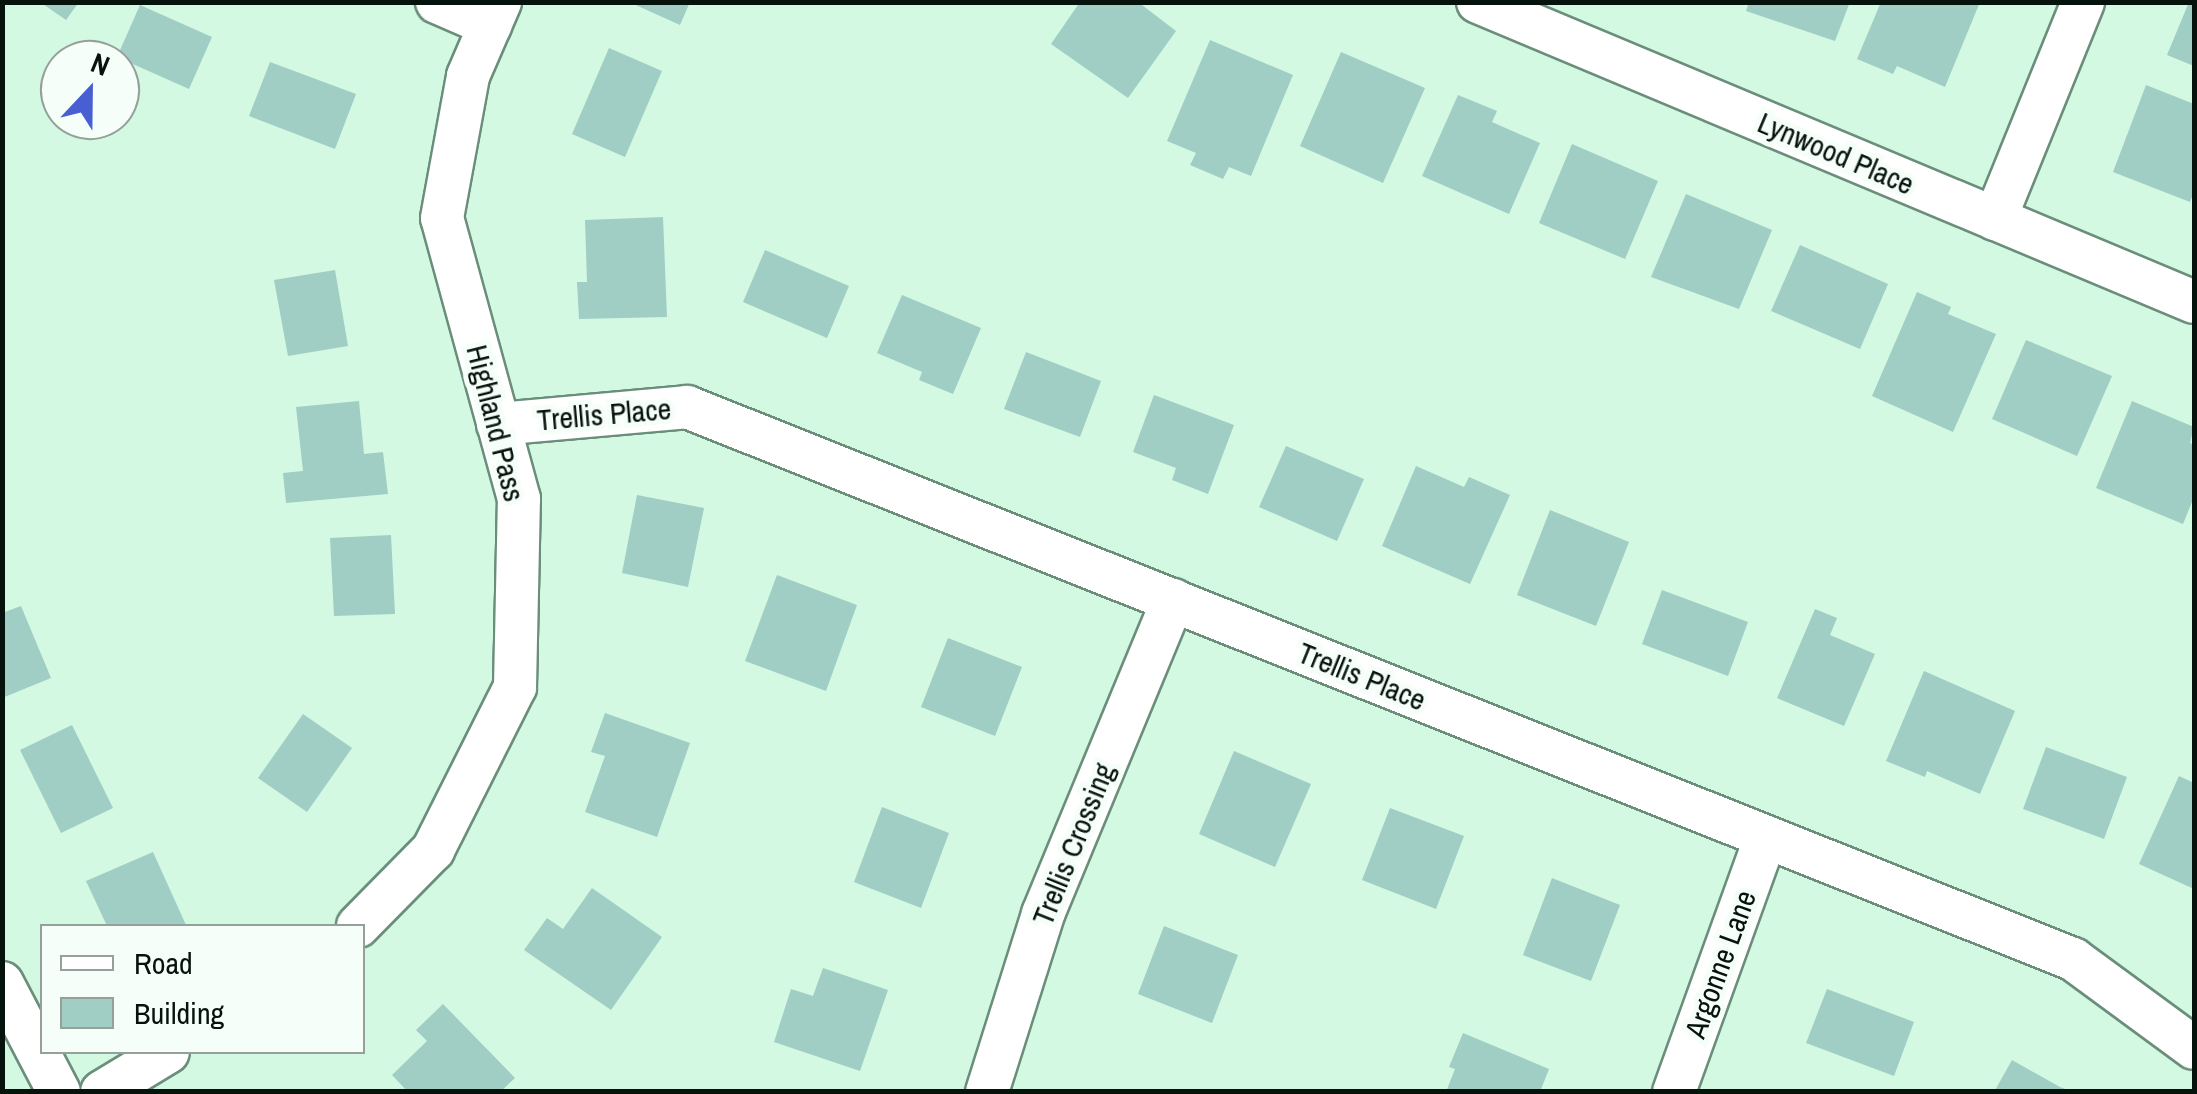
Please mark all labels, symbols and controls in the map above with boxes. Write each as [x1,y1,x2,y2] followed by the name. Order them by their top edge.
[40,40,140,140] north arrow
[86,43,115,85] text: N
[1753,104,1919,202] street label: Lynwood Place
[459,341,533,505] street label: Highland Pass
[535,390,673,438] street label: Trellis Place
[1293,634,1431,718] street label: Trellis Place
[1024,758,1122,930] street label: Trellis Crossing
[1677,885,1763,1043] street label: Argonne Lane
[40,924,365,1054] legend
[134,943,193,983] text: Road
[134,993,224,1033] text: Building

